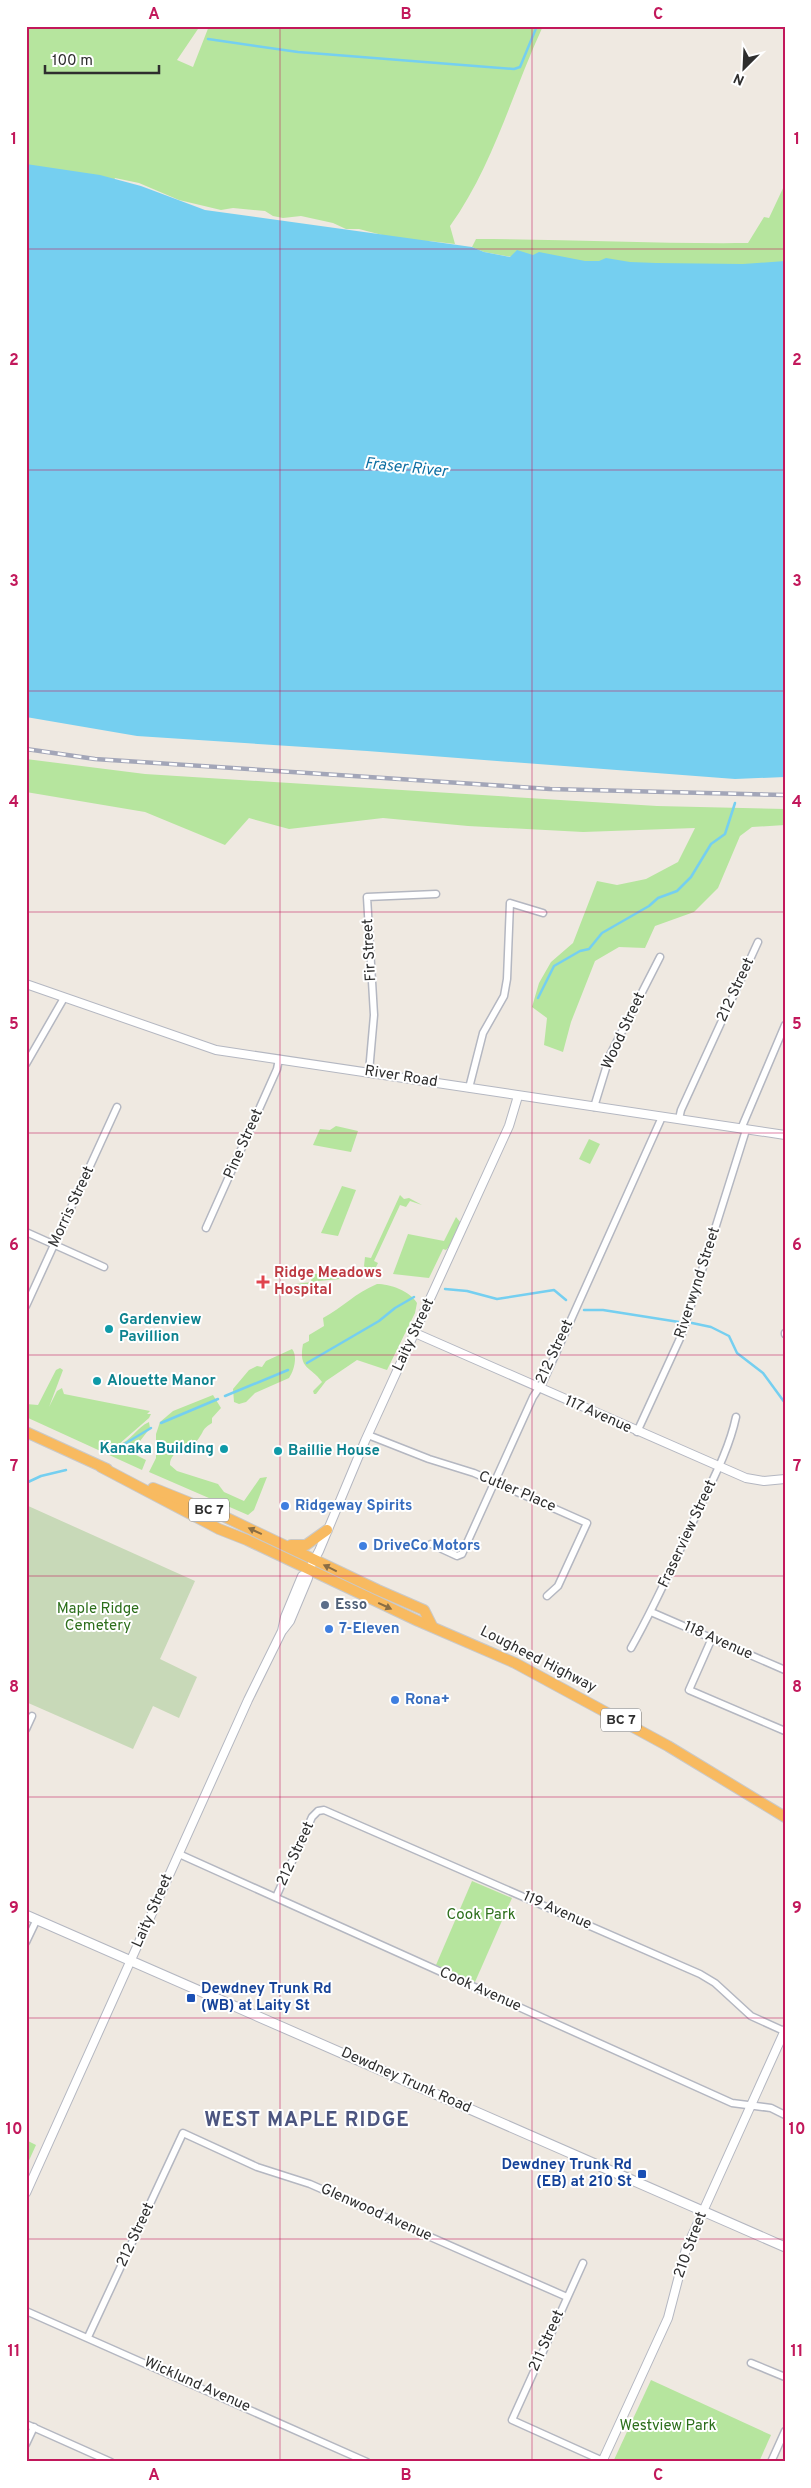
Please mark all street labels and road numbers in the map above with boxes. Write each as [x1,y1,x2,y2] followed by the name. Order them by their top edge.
[359,918,381,982] street label: Fir Street
[713,955,759,1025] street label: 212 Street
[598,989,650,1073] street label: Wood Street
[363,1062,439,1092] street label: River Road
[220,1106,268,1182] street label: Pine Street
[45,1163,99,1251] street label: Morris Street
[671,1225,725,1341] street label: Riverwynd Street
[389,1296,439,1374] street label: Laity Street
[532,1317,578,1387] street label: 212 Street
[562,1392,634,1438] street label: 117 Avenue
[475,1467,559,1517] street label: Cutler Place
[655,1477,721,1591] street label: Fraserview Street
[189,1498,229,1522] road number: BC 7
[681,1617,755,1665] street label: 118 Avenue
[477,1622,600,1698] street label: Lougheed Highway
[601,1708,641,1732] road number: BC 7
[273,1819,319,1889] street label: 212 Street
[128,1871,178,1951] street label: Laity Street
[520,1887,594,1935] street label: 119 Avenue
[436,1963,524,2017] street label: Cook Avenue
[338,2044,474,2118] street label: Dewdney Trunk Road
[317,2180,435,2246] street label: Glenwood Avenue
[113,2200,159,2270] street label: 212 Street
[670,2209,712,2281] street label: 210 Street
[525,2307,569,2375] street label: 211 Street
[141,2353,253,2417] street label: Wicklund Avenue

